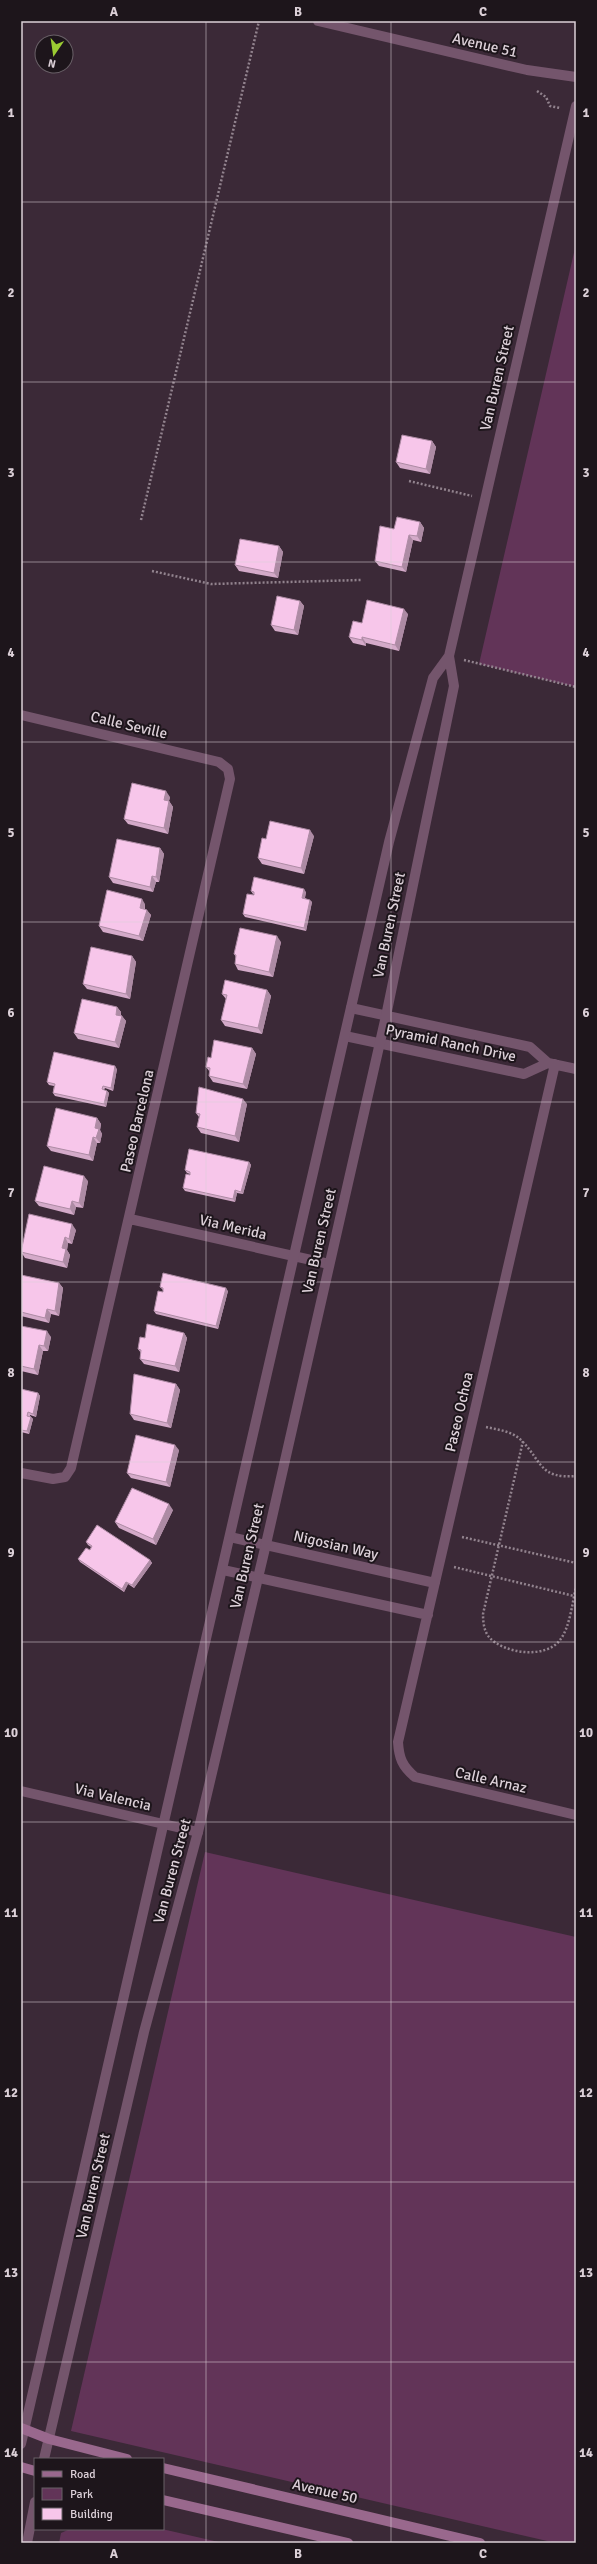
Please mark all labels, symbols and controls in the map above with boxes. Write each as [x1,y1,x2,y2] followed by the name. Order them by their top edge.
[110,4,119,20] text: A
[294,4,302,20] text: B
[479,4,487,20] text: C
[451,29,519,61] street label: Avenue 51
[34,34,74,74] north arrow
[47,56,57,70] text: N
[7,105,15,121] text: 1
[582,105,590,121] text: 1
[7,285,15,301] text: 2
[582,285,590,301] text: 2
[476,324,518,432] street label: Van Buren Street
[7,465,15,481] text: 3
[582,465,590,481] text: 3
[7,645,15,661] text: 4
[582,645,590,661] text: 4
[89,707,169,743] street label: Calle Seville
[7,825,15,841] text: 5
[582,825,590,841] text: 5
[369,870,409,980] street label: Van Buren Street
[7,1005,15,1021] text: 6
[582,1005,590,1021] text: 6
[384,1020,518,1066] street label: Pyramid Ranch Drive
[116,1068,158,1174] street label: Paseo Barcelona
[7,1185,15,1201] text: 7
[582,1185,590,1201] text: 7
[298,1187,340,1295] street label: Van Buren Street
[198,1211,268,1243] street label: Via Merida
[7,1365,15,1381] text: 8
[582,1365,590,1381] text: 8
[441,1370,477,1454] street label: Paseo Ochoa
[226,1502,268,1610] street label: Van Buren Street
[292,1527,380,1563] street label: Nigosian Way
[7,1545,15,1561] text: 9
[582,1545,590,1561] text: 9
[4,1725,18,1741] text: 10
[579,1725,593,1741] text: 10
[453,1763,529,1797] street label: Calle Arnaz
[73,1779,153,1815] street label: Via Valencia
[149,1817,195,1925] street label: Van Buren Street
[4,1905,18,1921] text: 11
[579,1905,593,1921] text: 11
[4,2085,18,2101] text: 12
[579,2085,593,2101] text: 12
[72,2132,114,2240] street label: Van Buren Street
[4,2265,18,2281] text: 13
[579,2265,593,2281] text: 13
[4,2445,18,2461] text: 14
[579,2445,593,2461] text: 14
[34,2458,164,2530] legend
[70,2467,96,2482] text: Road
[291,2475,359,2507] street label: Avenue 50
[70,2487,93,2502] text: Park
[70,2507,113,2522] text: Building
[110,2546,119,2562] text: A
[294,2546,302,2562] text: B
[479,2546,487,2562] text: C

